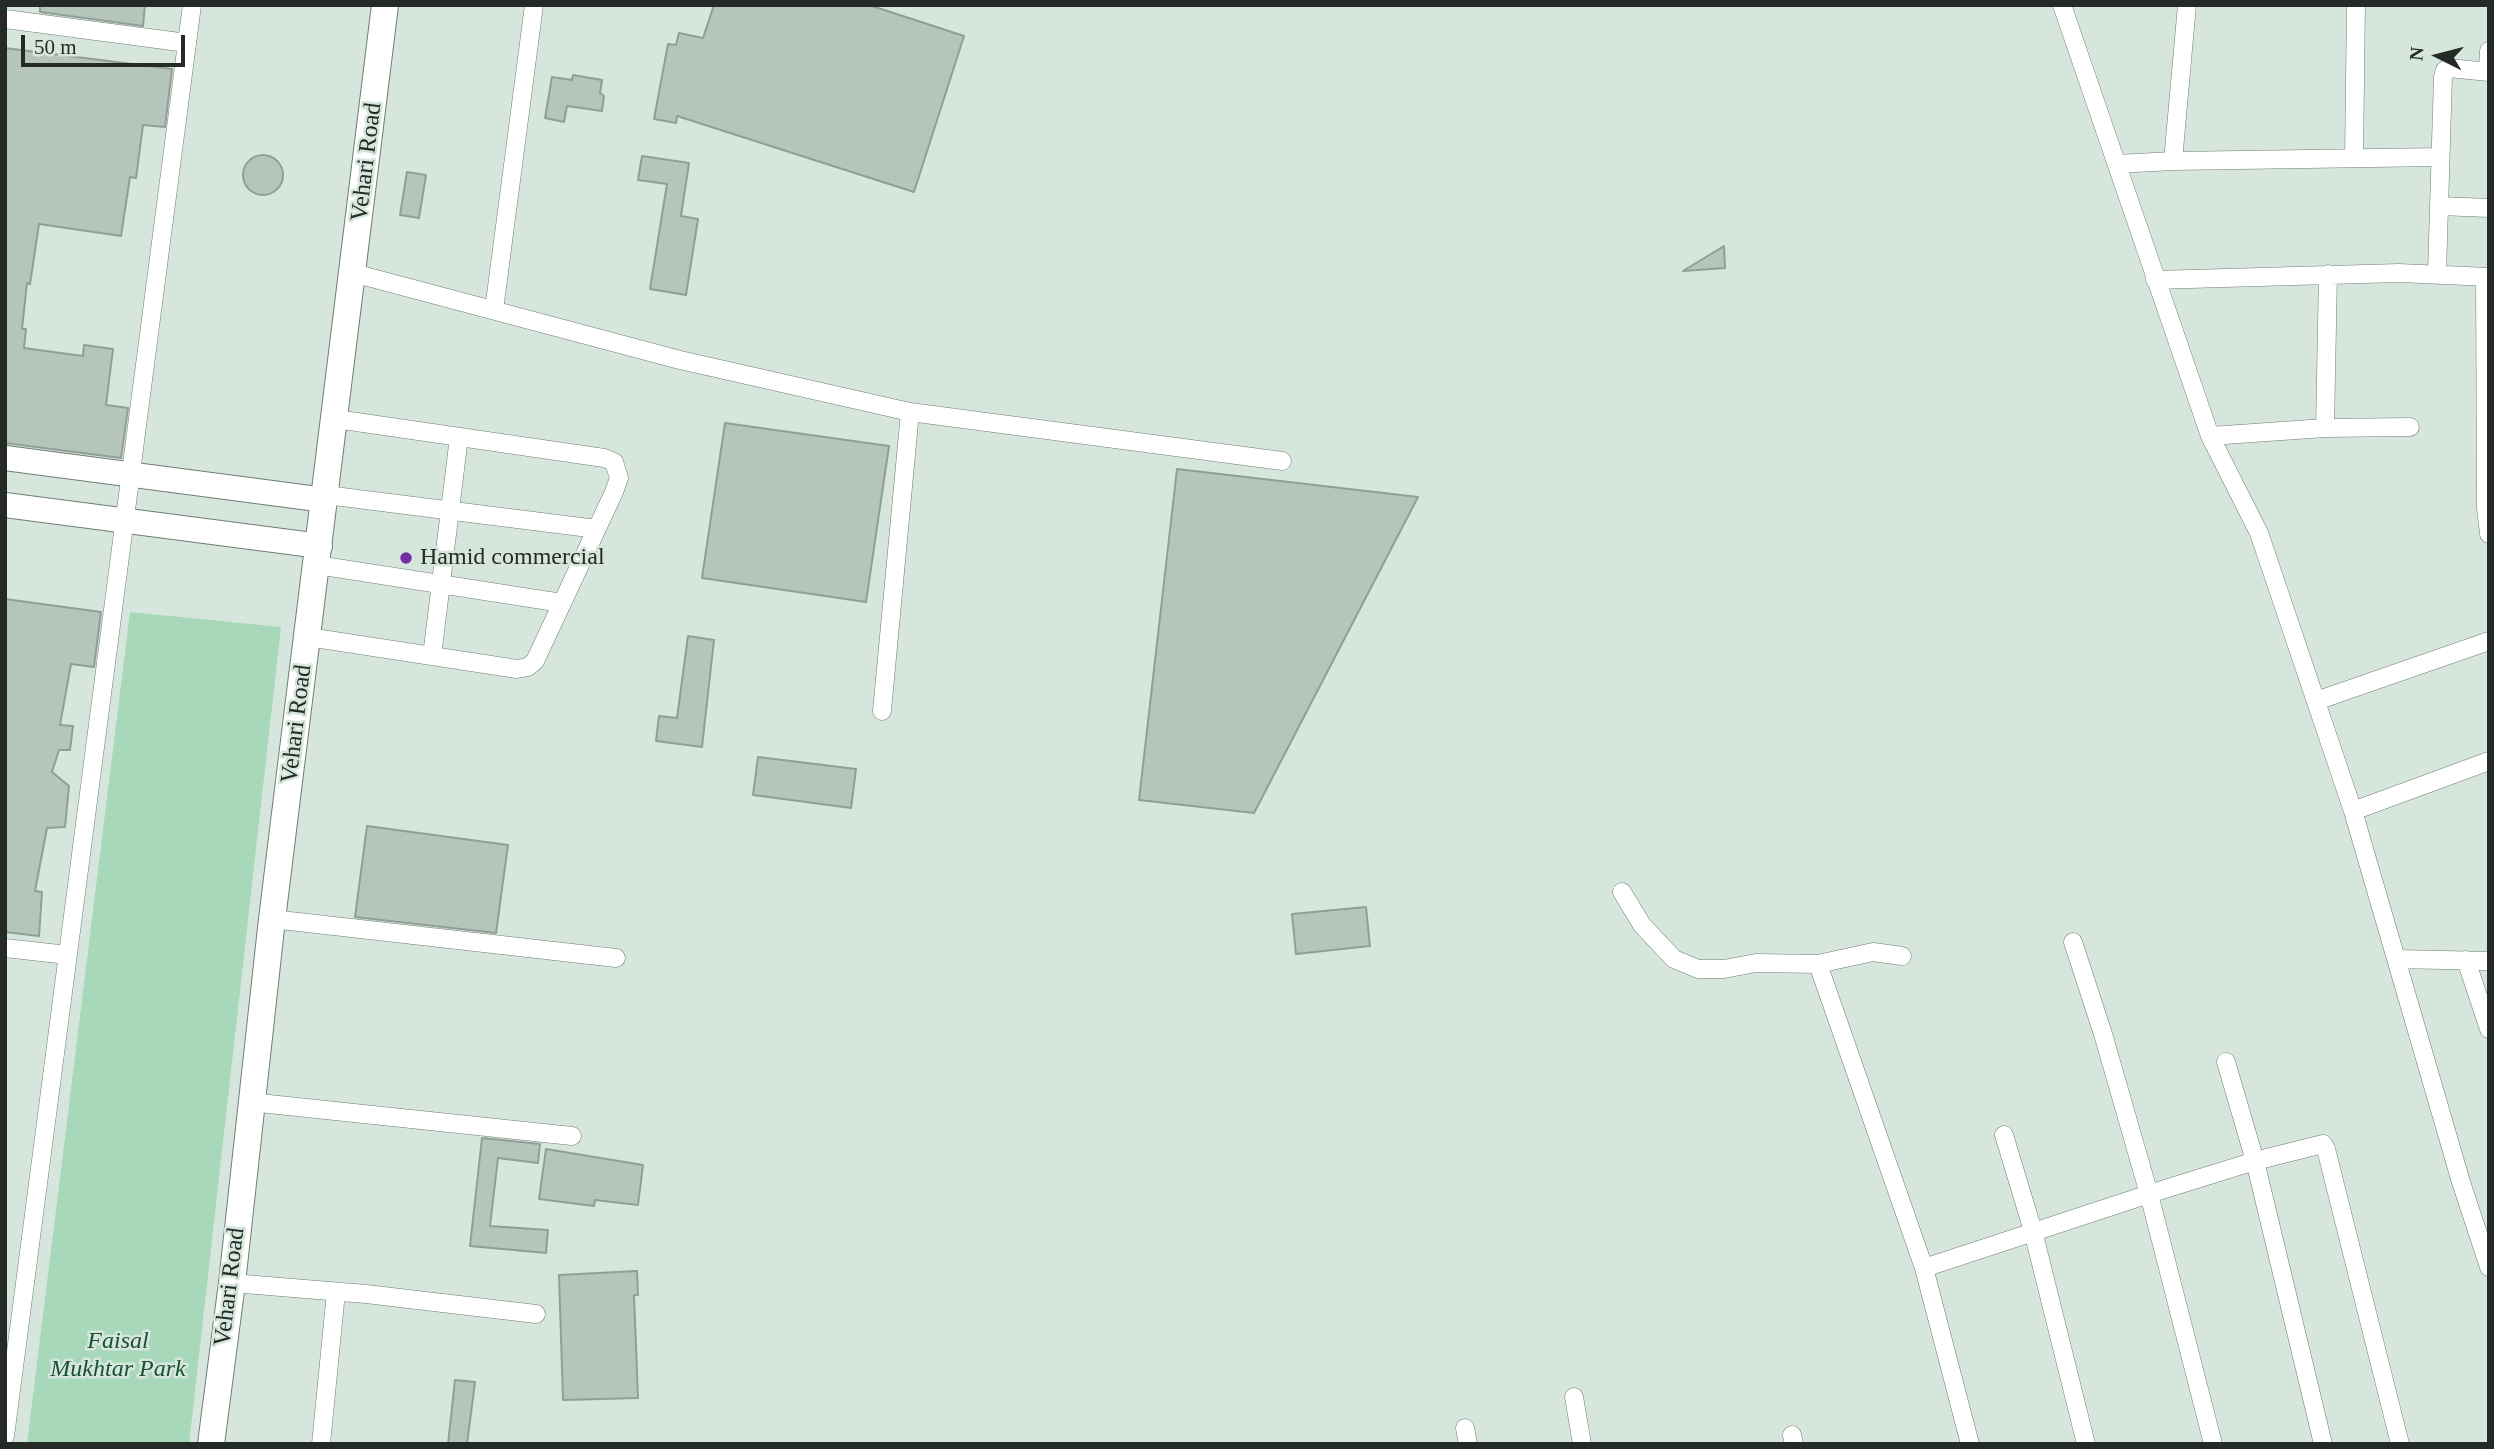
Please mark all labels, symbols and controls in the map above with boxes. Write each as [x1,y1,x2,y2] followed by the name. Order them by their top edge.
[24,21,189,65] scale bar
[2403,21,2473,91] north arrow
[34,35,77,59] text: 50 m
[2405,46,2428,62] text: N
[345,96,389,228] street label: Vehari Road
[420,544,623,572] place label: Hamid commercial
[398,550,414,566] marker: Hamid commercial
[275,658,319,790] street label: Vehari Road
[208,1221,252,1353] street label: Vehari Road
[46,1328,190,1384] park label: Faisal Mukhtar Park

